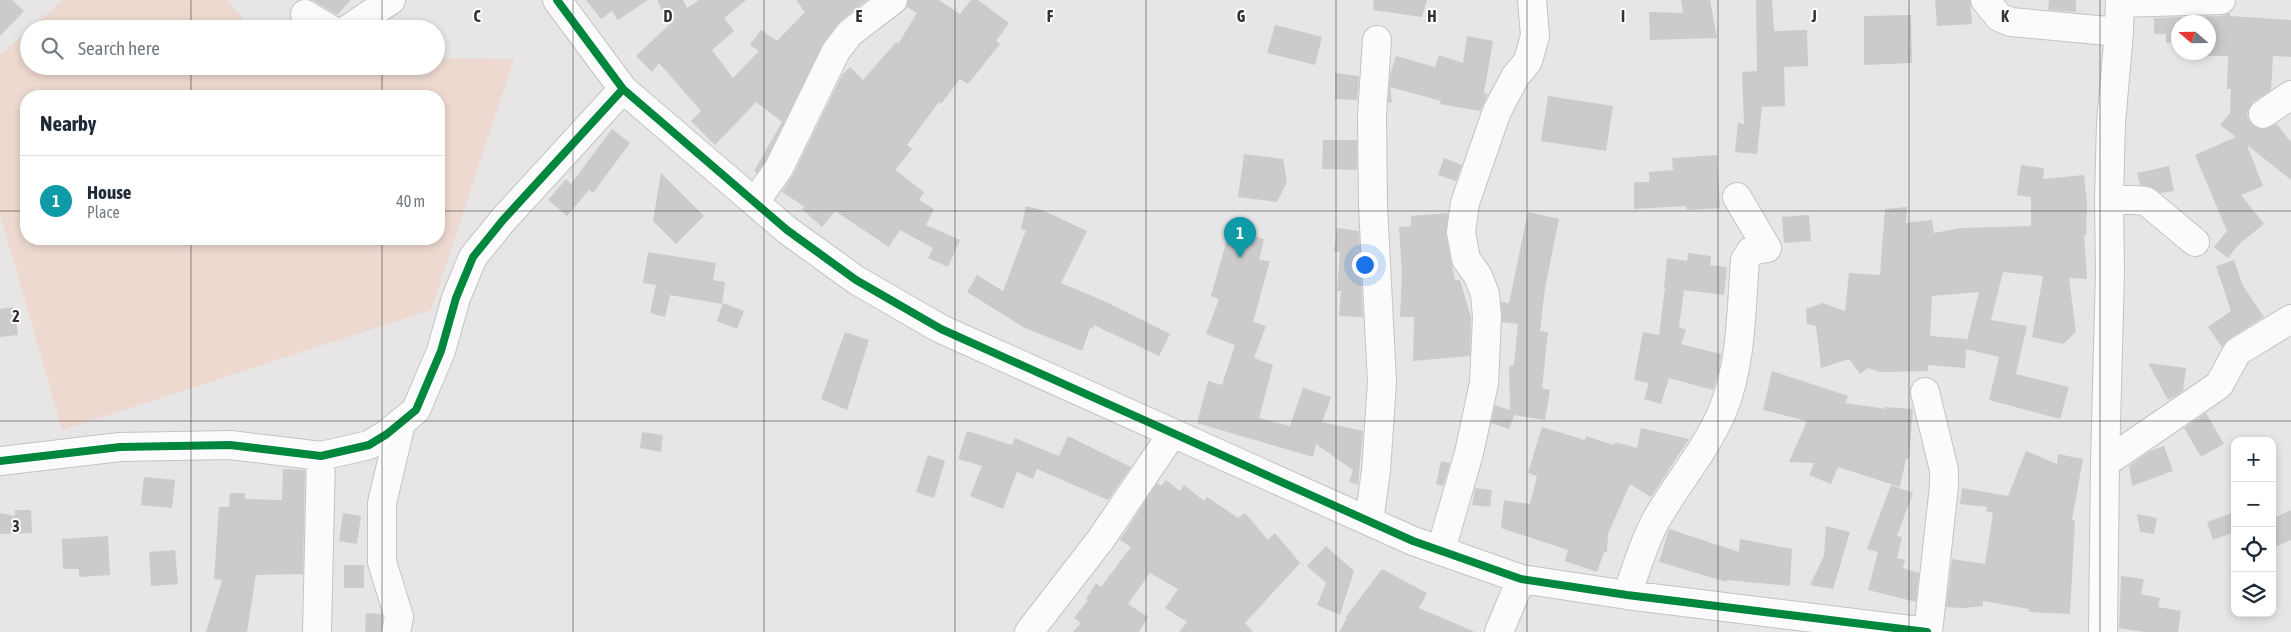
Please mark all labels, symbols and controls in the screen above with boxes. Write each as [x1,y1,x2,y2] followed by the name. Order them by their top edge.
[473,7,481,25] text: C
[664,7,673,25] text: D
[856,7,863,25] text: E
[1047,7,1054,25] text: F
[1237,7,1246,25] text: G
[1427,7,1437,25] text: H
[1621,7,1625,25] text: I
[1810,7,1817,25] text: J
[2001,7,2009,25] text: K
[2171,15,2216,60] north arrow
[20,20,445,75] search box
[38,34,66,62] icon: search
[78,37,160,59] text: Search here
[40,111,96,135] text: Nearby
[87,181,131,203] text: House
[52,192,60,210] text: 1
[396,192,425,210] text: 40 m
[87,203,120,221] text: Place
[1224,217,1256,258] pin: 1
[1352,252,1378,278] your location
[12,307,20,325] text: 2
[2231,437,2276,617] map controls
[2231,437,2276,482] button: +
[2231,482,2276,527] button: −
[12,517,20,535] text: 3
[2231,527,2276,572] button: locate
[2231,572,2276,617] button: layers

